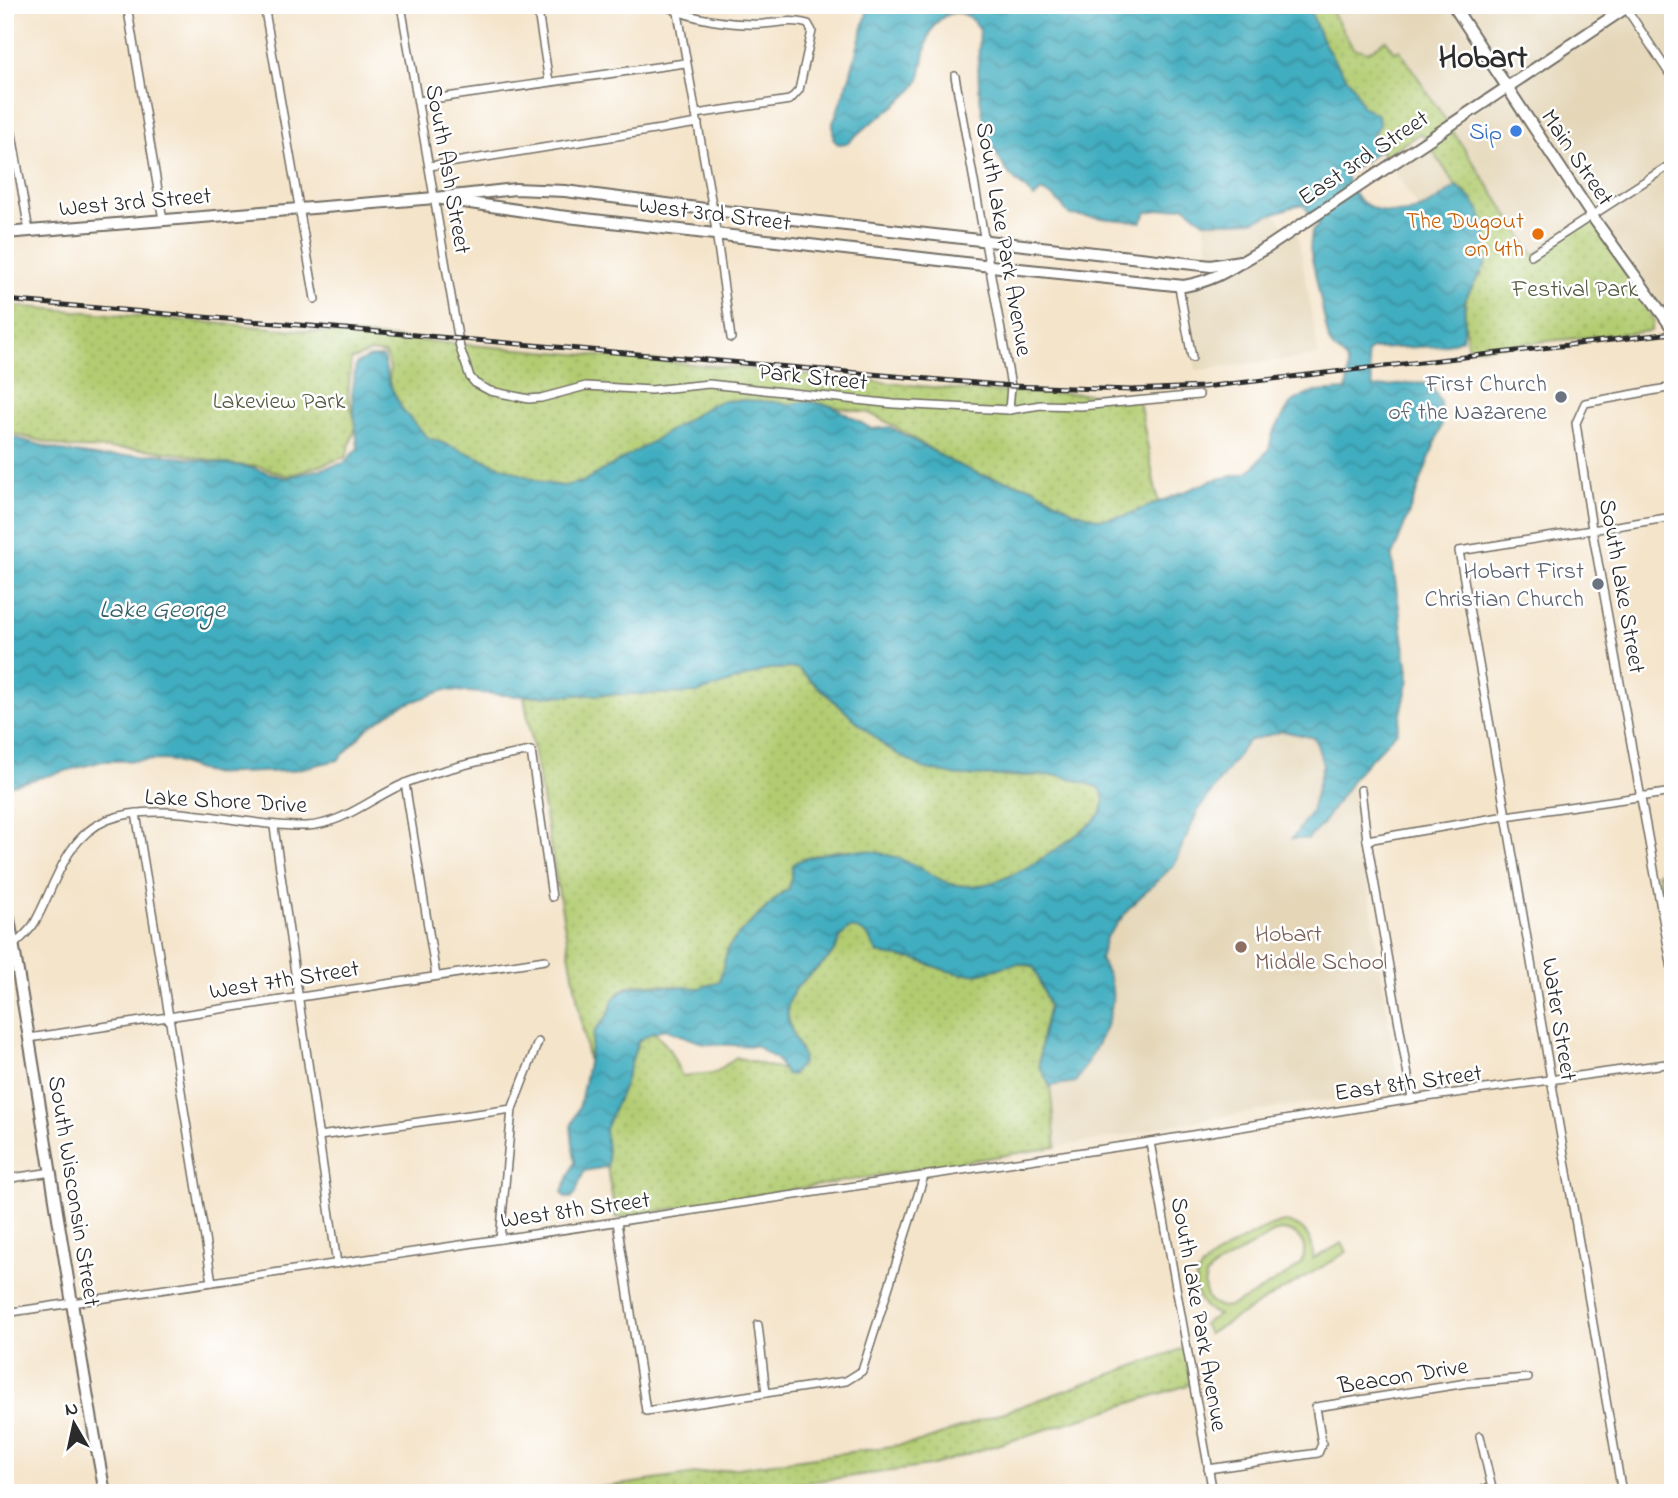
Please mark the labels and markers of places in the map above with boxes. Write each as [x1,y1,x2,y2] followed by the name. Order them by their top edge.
[1469,116,1502,151] place label: Sip
[1508,123,1524,139] marker: Sip
[1406,205,1524,268] place label: The Dugout on 4th
[1530,226,1546,242] marker: The Dugout on 4th
[1388,368,1547,431] place label: First Church of the Nazarene
[1553,389,1569,405] marker: First Church of the Nazarene
[1425,555,1584,618] place label: Hobart First Christian Church
[1590,576,1606,592] marker: Hobart First Christian Church
[1255,918,1387,981] place label: Hobart Middle School
[1233,939,1249,955] marker: Hobart Middle School

